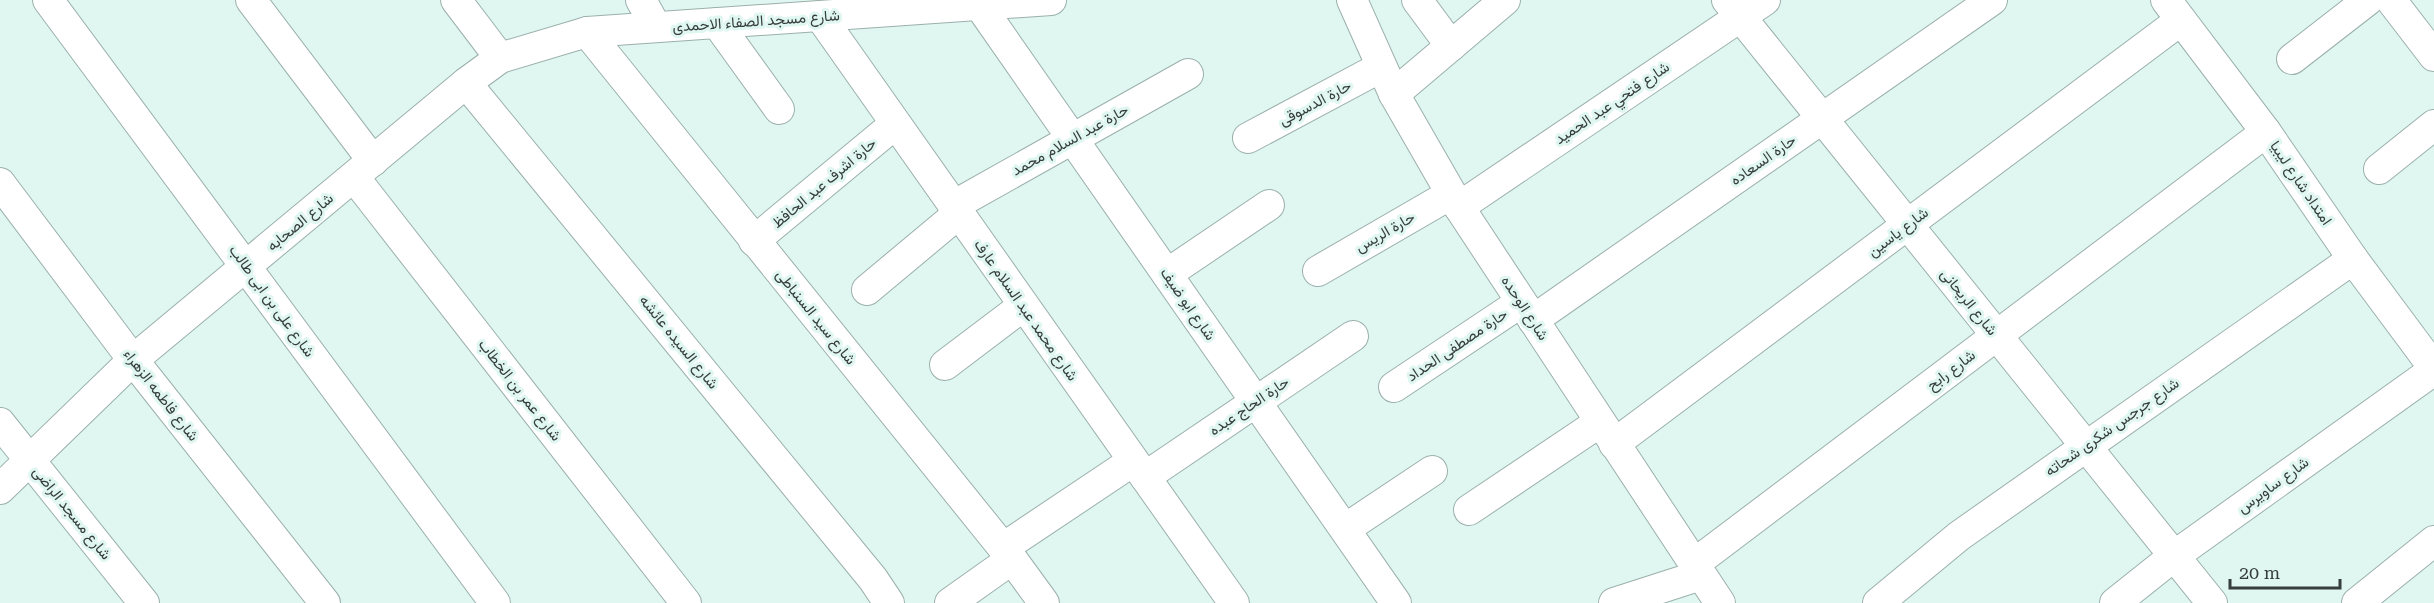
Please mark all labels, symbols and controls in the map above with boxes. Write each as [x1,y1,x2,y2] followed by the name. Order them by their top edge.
[672,6,841,38] street label: شارع مسجد الصفاء الاحمدى
[1551,58,1675,151] street label: شارع فتحي عبد الحميد
[1276,76,1355,131] street label: حارة الدسوقى
[1009,100,1132,180] street label: حارة عبد السلام محمد
[1727,131,1799,189] street label: حارة السعاده
[768,134,880,232] street label: حارة اشرف عبد الحافظ
[2265,138,2336,230] street label: امتداد شارع ليبيا
[263,189,338,256] street label: شارع الصحابه
[1864,203,1933,262] street label: شارع ياسين
[1352,208,1418,257] street label: حارة الريس
[969,236,1082,385] street label: شارع محمد عبد السلام عارف
[224,242,319,362] street label: شارع على بن ابى طالب
[1155,264,1220,345] street label: شارع ابو ضيف
[1935,265,2001,340] street label: شارع الريحانى
[771,266,860,370] street label: شارع سيد السنباطى
[1496,272,1553,345] street label: شارع الوحده
[634,291,722,394] street label: شارع السيده عائشه
[1403,305,1511,386] street label: حارة مصطفى الحداد
[473,336,565,446] street label: شارع عمر بن الخطاب
[118,345,203,446] street label: شارع فاطمه الزهراء
[1923,346,1980,396] street label: شارع رابح
[1206,373,1293,441] street label: حارة الحاج عبده
[2042,374,2184,482] street label: شارع جرجس شكرى شحاته
[2234,453,2314,519] street label: شارع ساويرس
[27,463,115,565] street label: شارع مسجد الراضى
[2230,552,2340,590] scale bar
[2239,562,2280,583] text: 20 m

